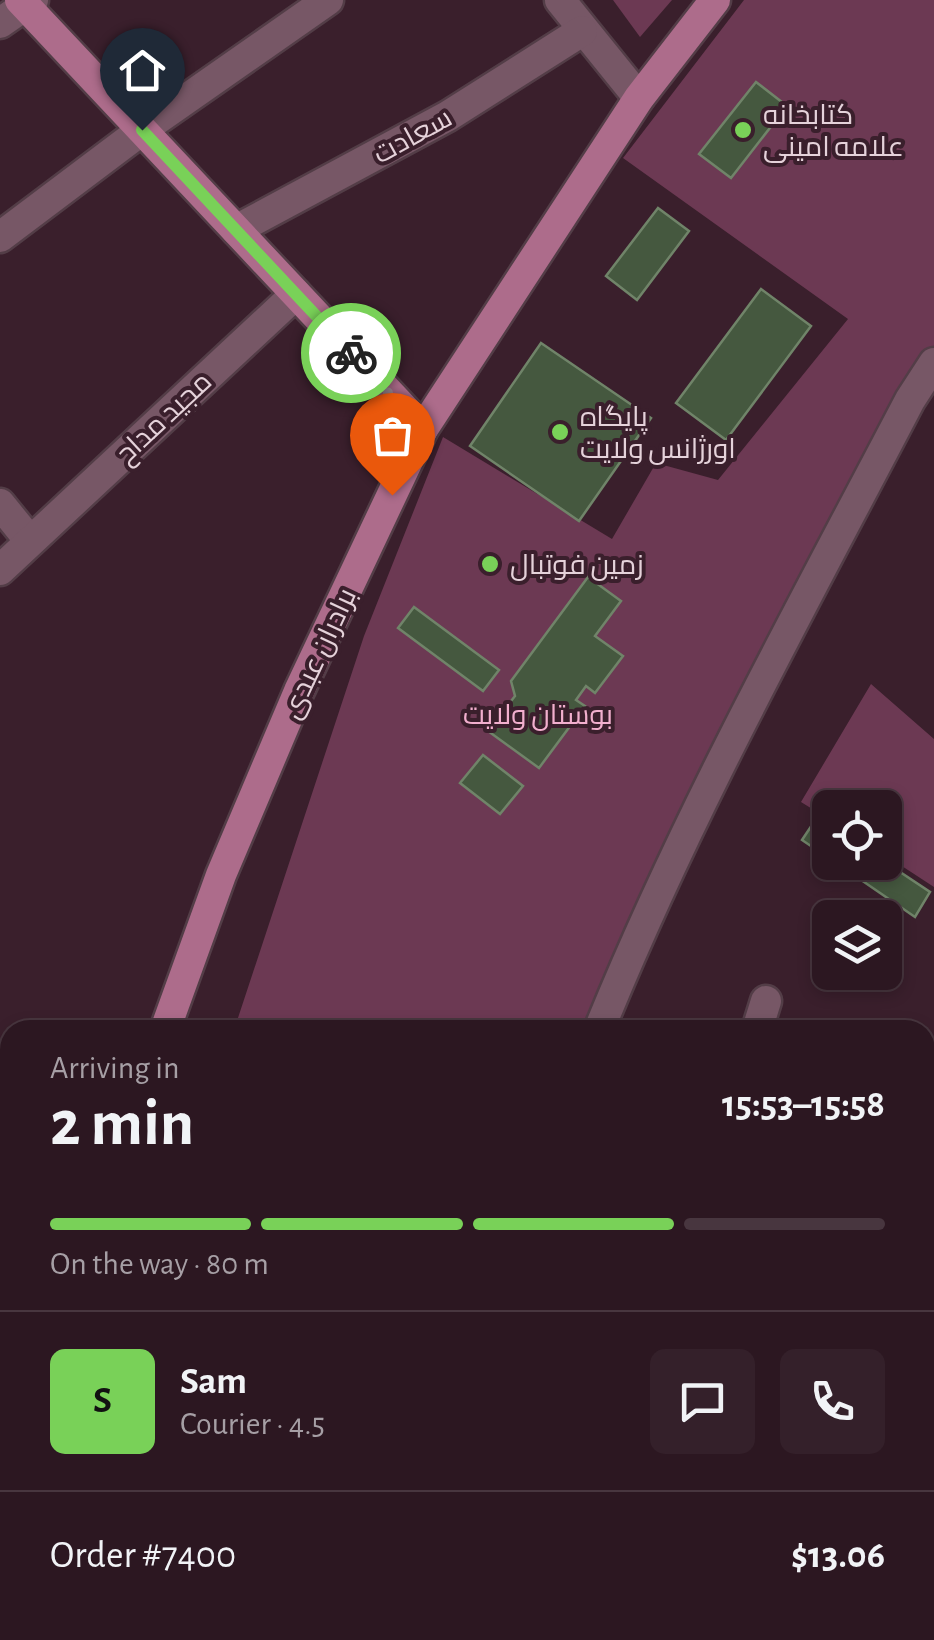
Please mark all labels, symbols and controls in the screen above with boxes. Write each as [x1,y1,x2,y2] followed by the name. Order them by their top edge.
[100,28,185,131] pin
[115,43,170,98] icon: home
[763,102,904,163] place label: کتابخانه علامه امینی
[369,104,457,170] street label: سعادت
[732,119,754,141] marker: کتابخانه علامه امینی
[301,303,401,403] courier
[324,326,379,381] icon: bike
[111,368,220,472] street label: مجید مداح
[350,393,435,496] pin
[580,404,736,465] place label: پایگاه اورژانس ولایت
[365,408,420,463] icon: bag
[549,421,571,443] marker: پایگاه اورژانس ولایت
[510,552,644,581] place label: زمین فوتبال
[479,553,501,575] marker: زمین فوتبال
[278,584,363,724] street label: برادران عبدی
[463,702,613,731] park label: بوستان ولایت
[812,790,902,990] map controls
[812,790,902,880] button: locate
[812,900,902,990] button: layers
[50,1052,179,1084] text: Arriving in
[722,1086,885,1124] text: 15:53–15:58
[50,1092,194,1157] text: 2 min
[50,1248,269,1280] text: On the way · 80 m
[650,1349,755,1454] button: chat
[780,1349,885,1454] button: phone
[180,1363,247,1401] text: Sam
[93,1382,112,1420] text: S
[180,1408,325,1440] text: Courier · 4.5
[50,1537,236,1575] text: Order #7400
[791,1537,885,1575] text: $13.06

